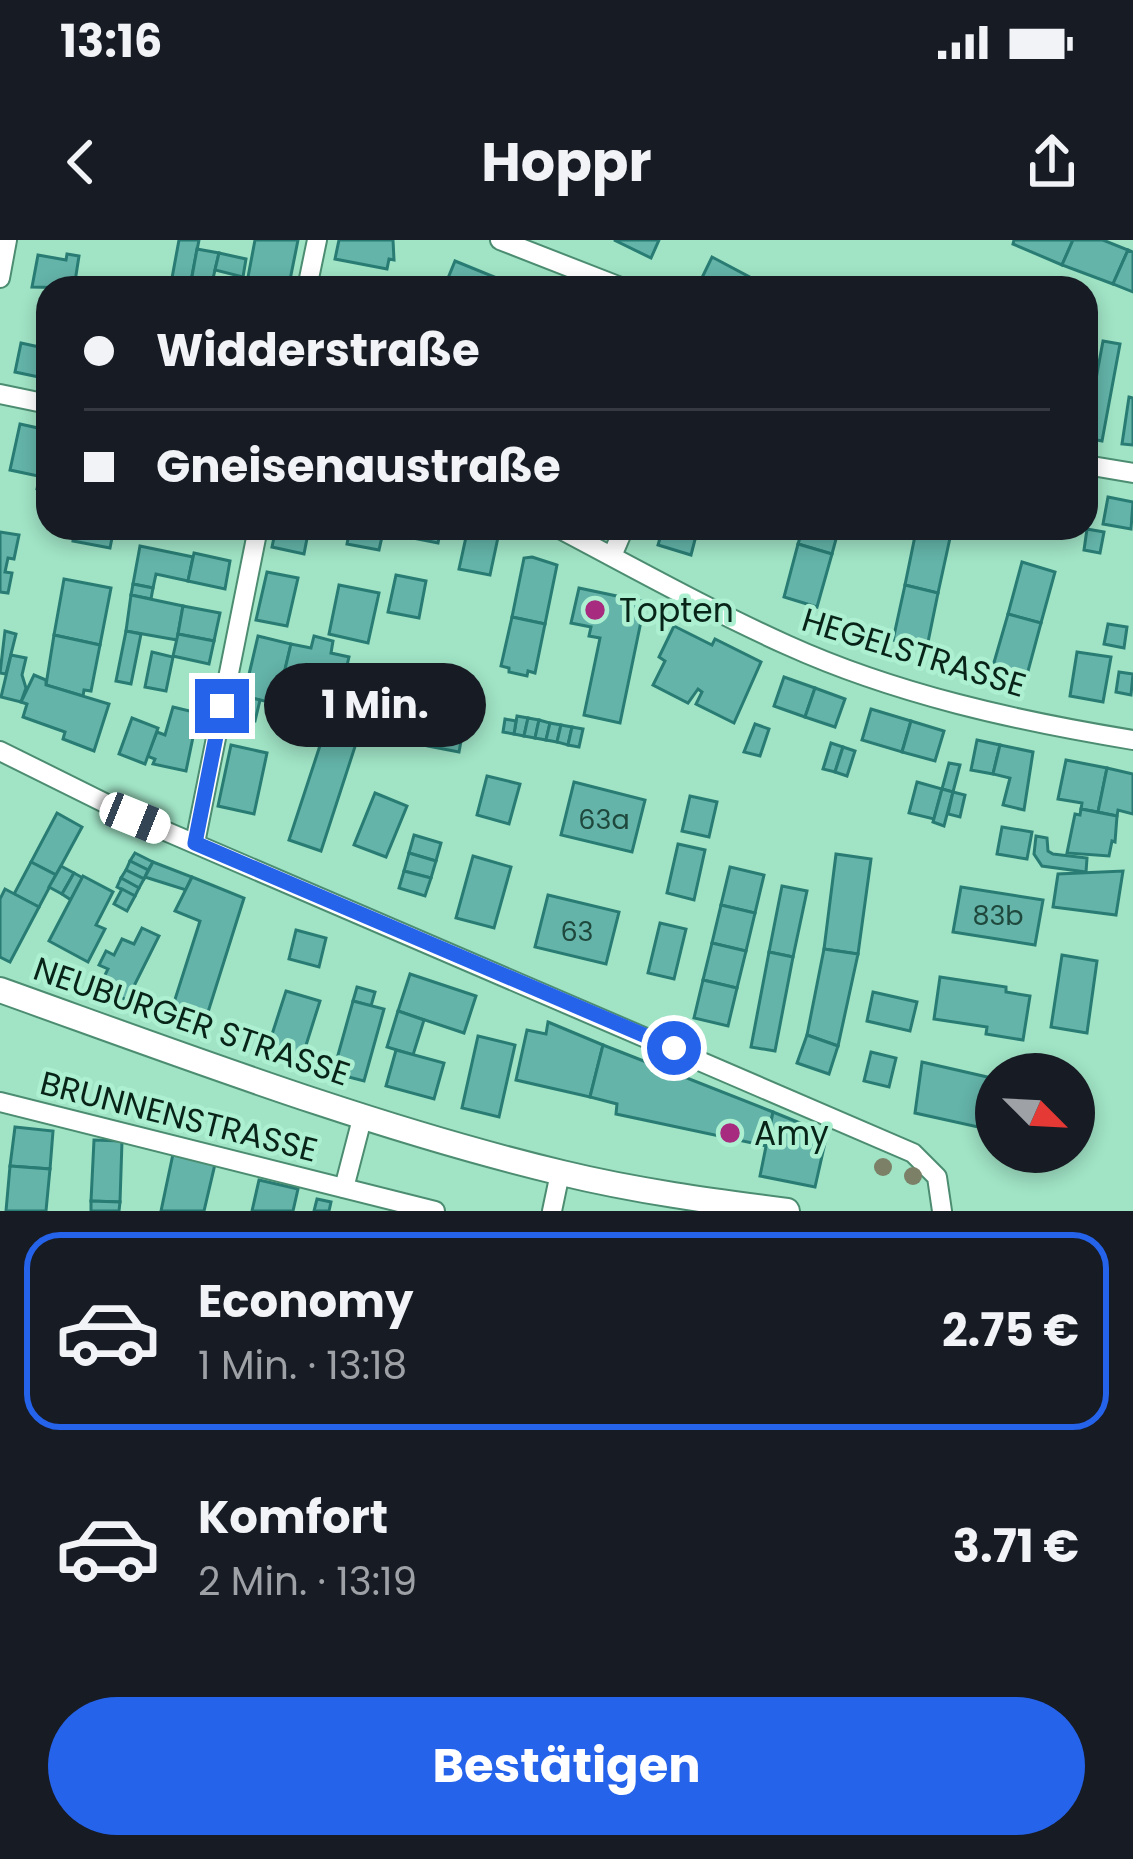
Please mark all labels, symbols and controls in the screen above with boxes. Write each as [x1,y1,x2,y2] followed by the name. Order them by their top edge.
[60,10,163,73] text: 13:16
[481,124,652,200] text: Hoppr
[48,129,114,195] icon: back
[1019,129,1085,195] icon: share
[156,319,480,382] text: Widderstraße
[156,435,561,498] text: Gneisenaustraße
[619,587,734,634] place label: Topten
[796,596,1032,709] street label: HEGELSTRASSE
[582,597,608,623] marker: Topten
[264,664,486,748] callout: 1 Min.
[321,677,429,732] text: 1 Min.
[195,679,249,733] route end
[95,788,175,848] car
[578,801,630,838] house number: 63a
[972,897,1024,934] house number: 83b
[560,913,594,950] house number: 63
[27,945,356,1098] street label: NEUBURGER STRASSE
[647,1021,701,1075] route start
[975,1053,1095,1173] north arrow
[975,1053,1095,1173] map controls
[35,1059,322,1174] street label: BRUNNENSTRASSE
[754,1110,829,1157] place label: Amy
[717,1120,743,1146] marker: Amy
[198,1270,413,1333] text: Economy
[54,1277,162,1385] icon: car
[942,1299,1079,1362] text: 2.75 €
[198,1338,407,1393] text: 1 Min. · 13:18
[198,1486,388,1549] text: Komfort
[54,1493,162,1601] icon: car
[953,1515,1079,1578] text: 3.71 €
[198,1554,417,1609] text: 2 Min. · 13:19
[48,1697,1085,1835] button: Bestätigen

